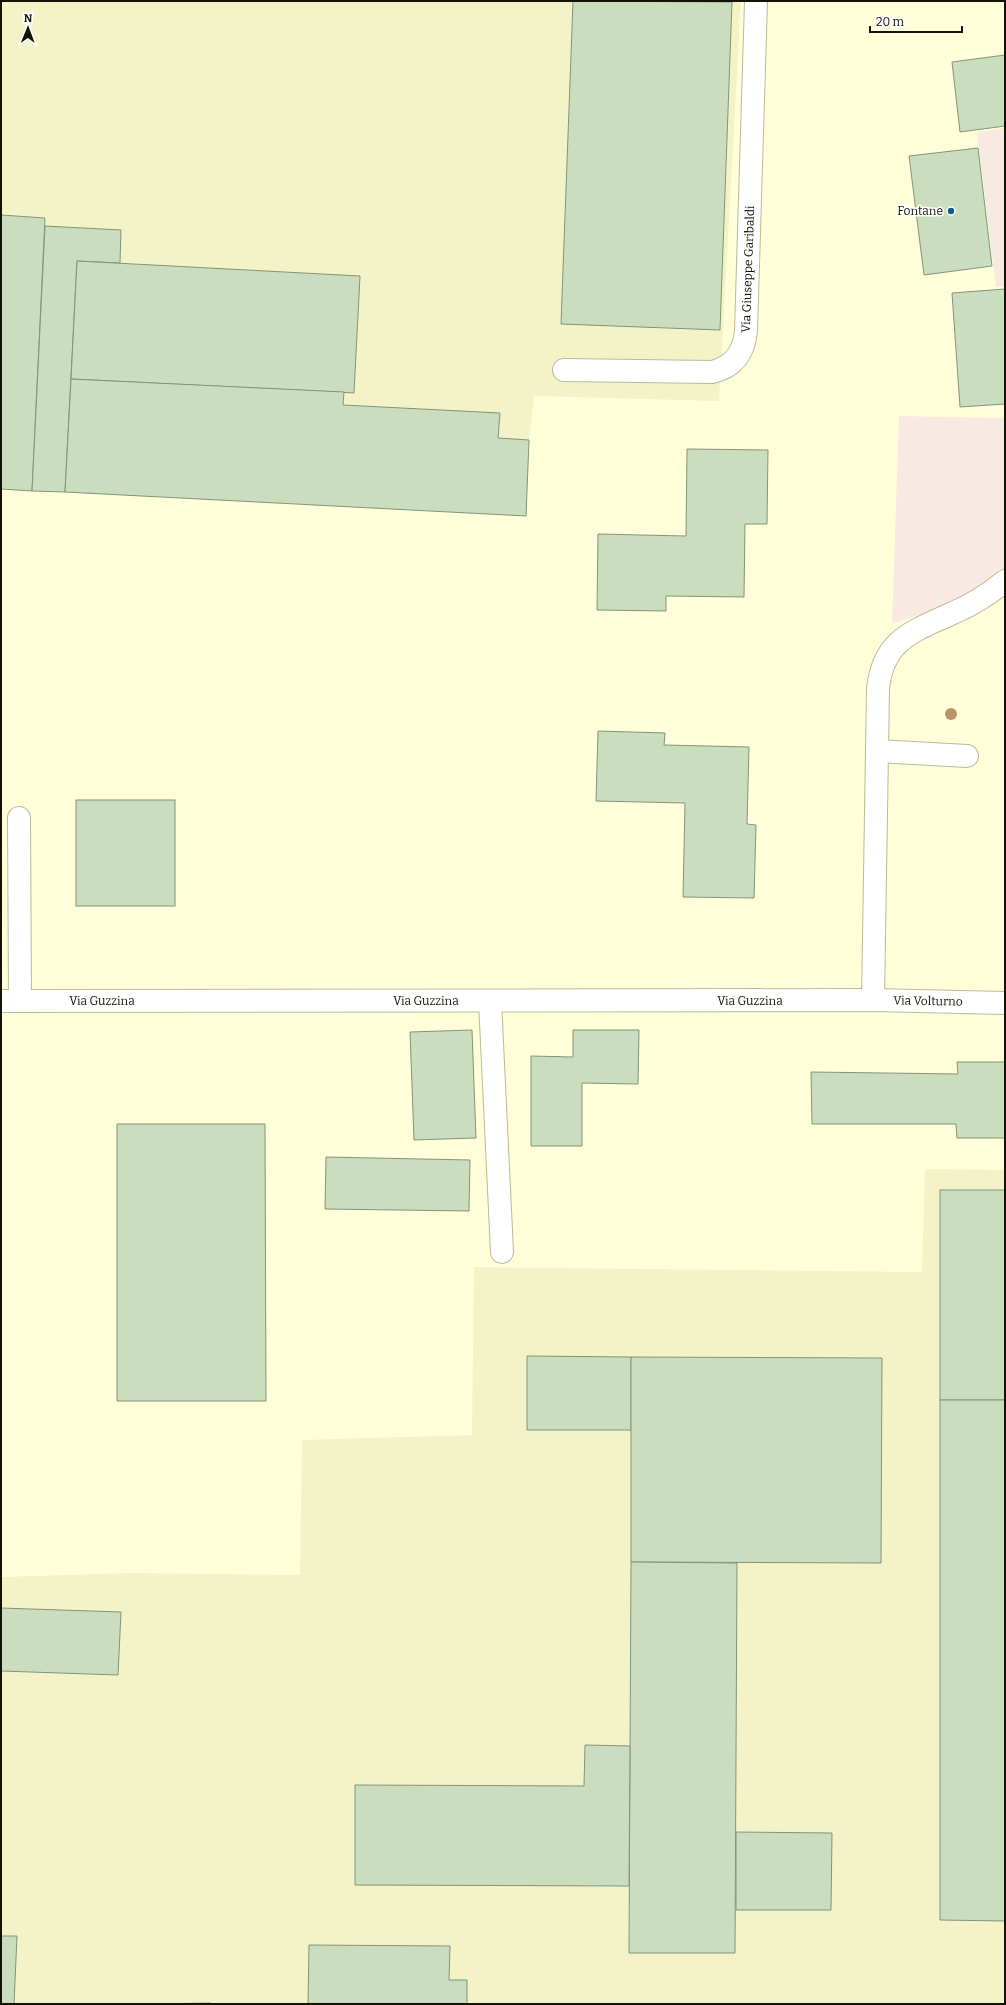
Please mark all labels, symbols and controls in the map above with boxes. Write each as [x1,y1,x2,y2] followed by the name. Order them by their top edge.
[8,8,48,48] north arrow
[870,8,962,34] scale bar
[24,12,33,25] text: N
[876,15,905,29] text: 20 m
[897,204,943,218] place label: Fontane
[739,205,757,333] street label: Via Giuseppe Garibaldi
[946,206,956,216] marker: Fontane
[893,993,963,1009] street label: Via Volturno
[69,994,135,1008] street label: Via Guzzina
[393,994,459,1008] street label: Via Guzzina
[717,994,783,1008] street label: Via Guzzina

